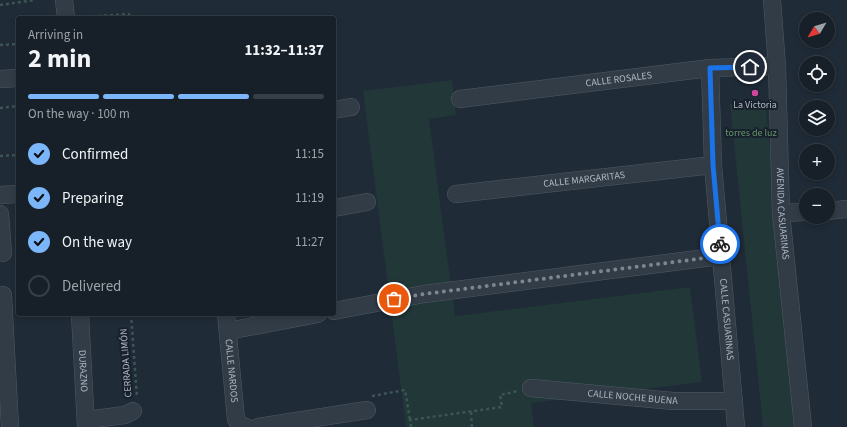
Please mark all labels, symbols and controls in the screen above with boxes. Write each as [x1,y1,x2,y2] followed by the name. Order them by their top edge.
[799,12,835,48] north arrow
[799,12,835,224] map controls
[28,26,83,44] text: Arriving in
[28,40,91,77] text: 2 min
[244,40,324,61] text: 11:32–11:37
[733,50,767,84] pin
[739,56,761,78] icon: home
[799,56,835,92] button: locate
[585,68,653,90] street label: CALLE ROSALES
[750,88,760,98] marker: La Victoria
[733,98,777,112] place label: La Victoria
[799,100,835,136] button: layers
[28,105,130,123] text: On the way · 100 m
[725,126,777,140] park label: torres de luz
[28,143,50,165] icon: check
[62,144,128,165] text: Confirmed
[799,144,835,180] button: +
[295,145,324,163] text: 11:15
[773,167,793,260] street label: AVENIDA CASUARINAS
[543,168,626,191] street label: CALLE MARGARITAS
[28,187,50,209] icon: check
[62,188,123,209] text: Preparing
[799,188,835,224] button: −
[295,189,324,207] text: 11:19
[700,224,740,264] courier
[28,231,50,253] icon: check
[62,232,132,253] text: On the way
[295,233,324,251] text: 11:27
[709,233,731,255] icon: bike
[62,276,121,297] text: Delivered
[716,278,737,361] street label: CALLE CASUARINAS
[377,282,411,316] pin
[383,288,405,310] icon: bag
[117,328,135,398] street label: CERRADA LIMÓN
[221,338,241,403] street label: CALLE NARDOS
[75,350,91,393] street label: DURAZNO
[587,386,678,408] street label: CALLE NOCHE BUENA

